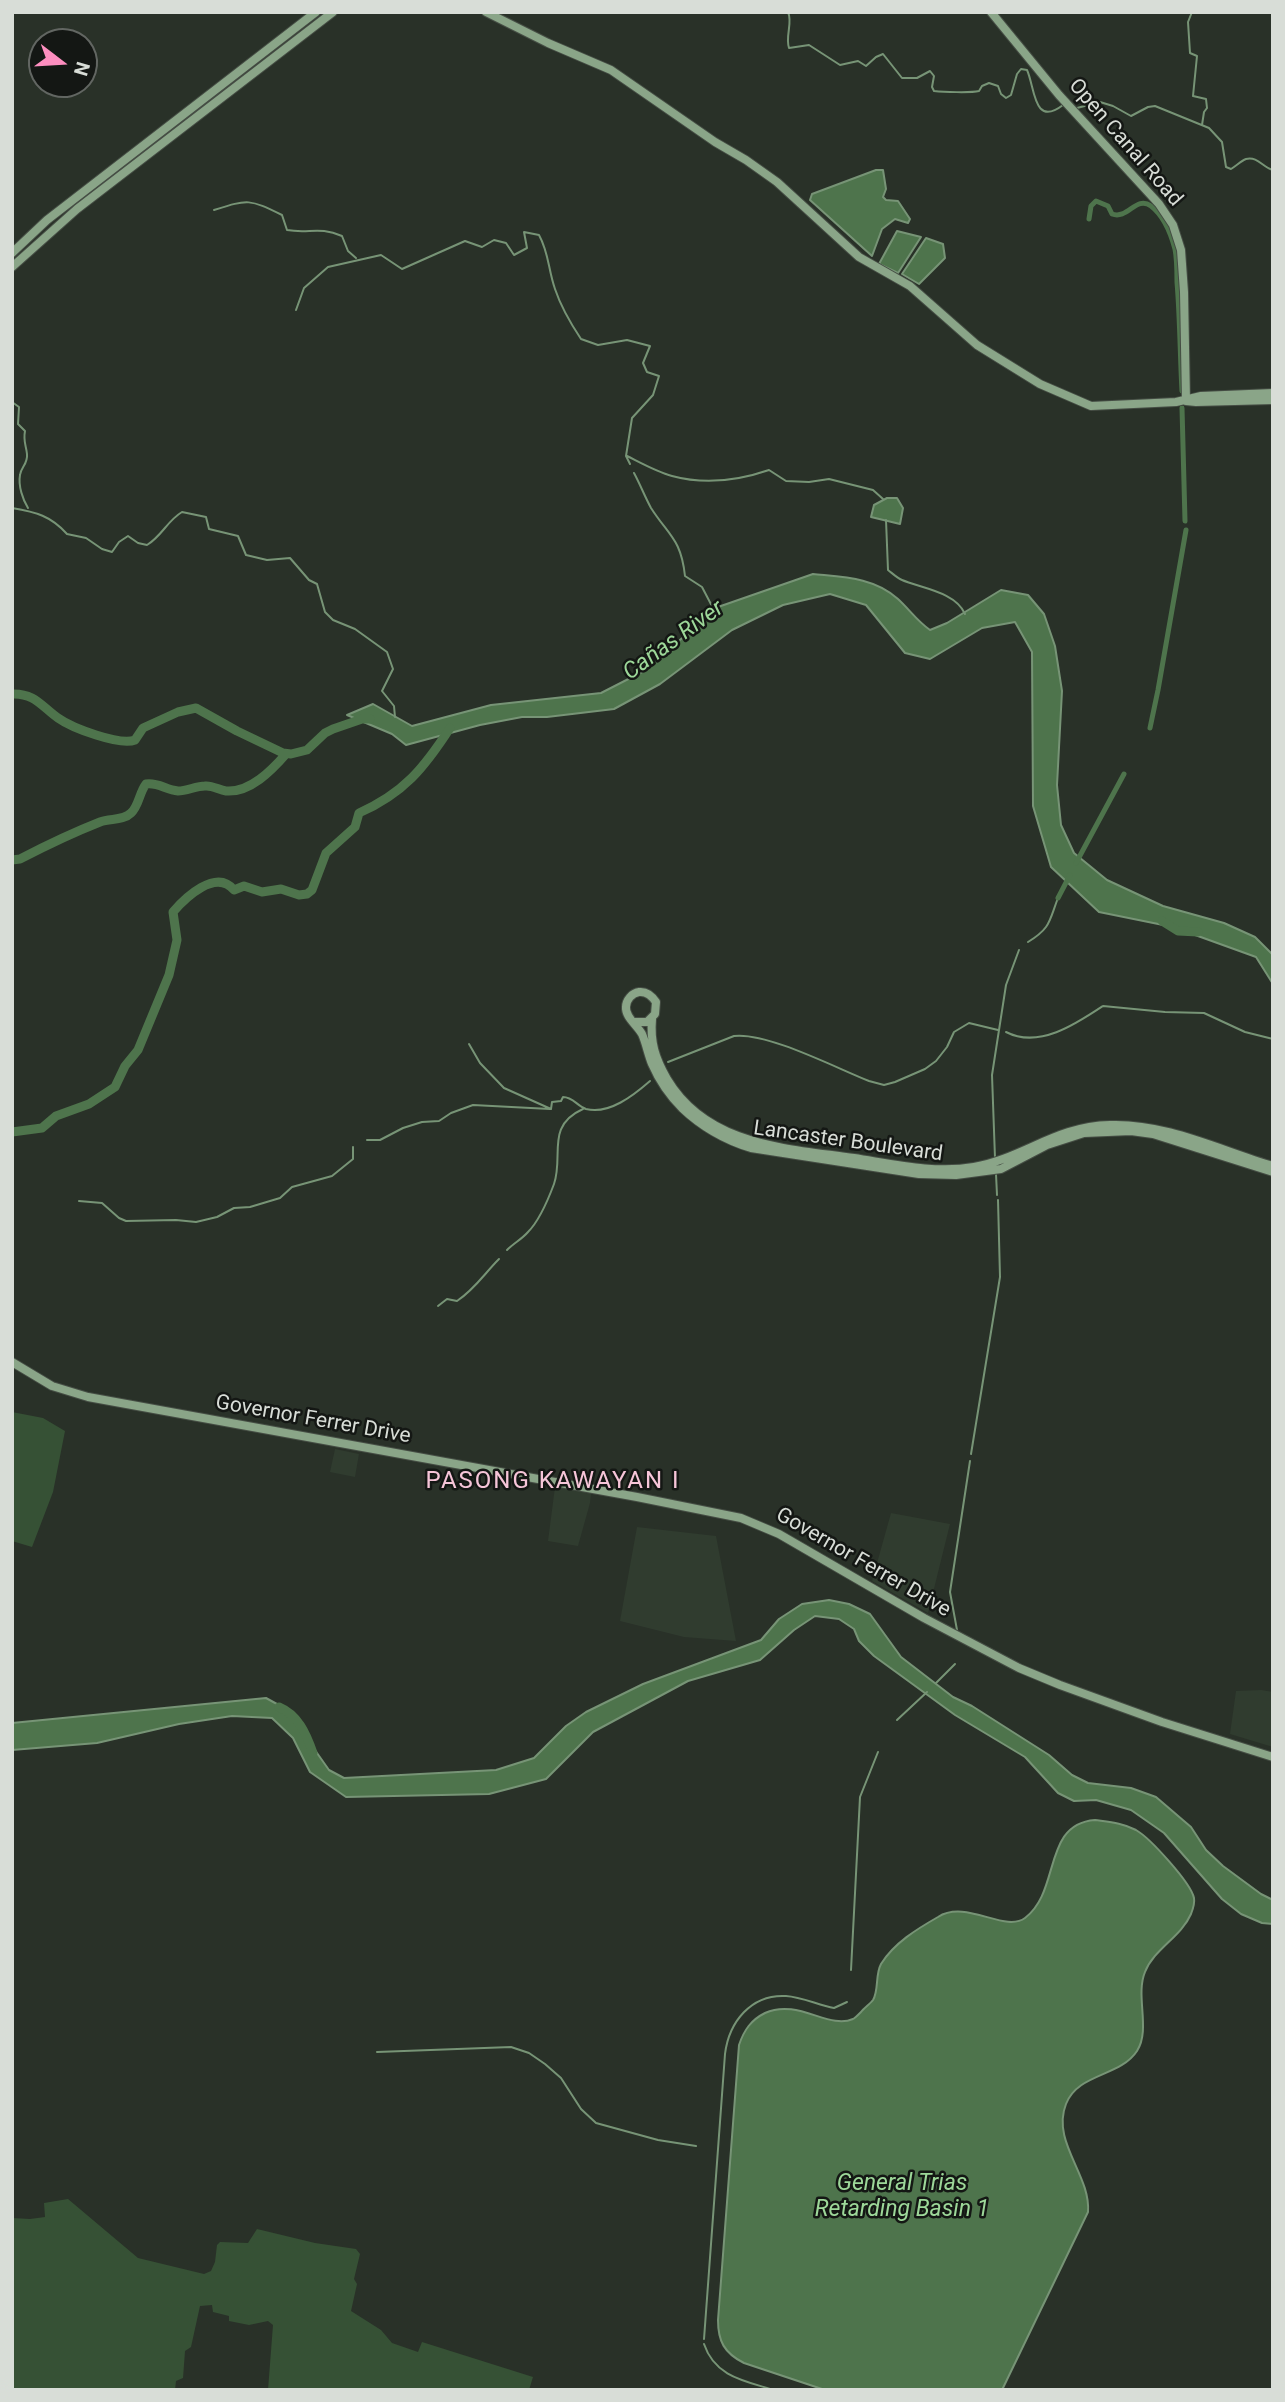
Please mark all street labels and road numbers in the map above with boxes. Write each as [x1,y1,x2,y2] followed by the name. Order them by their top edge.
[1063,74,1187,212] street label: Open Canal Road
[752,1116,944,1168] street label: Lancaster Boulevard
[214,1390,412,1450] street label: Governor Ferrer Drive
[771,1503,955,1623] street label: Governor Ferrer Drive

